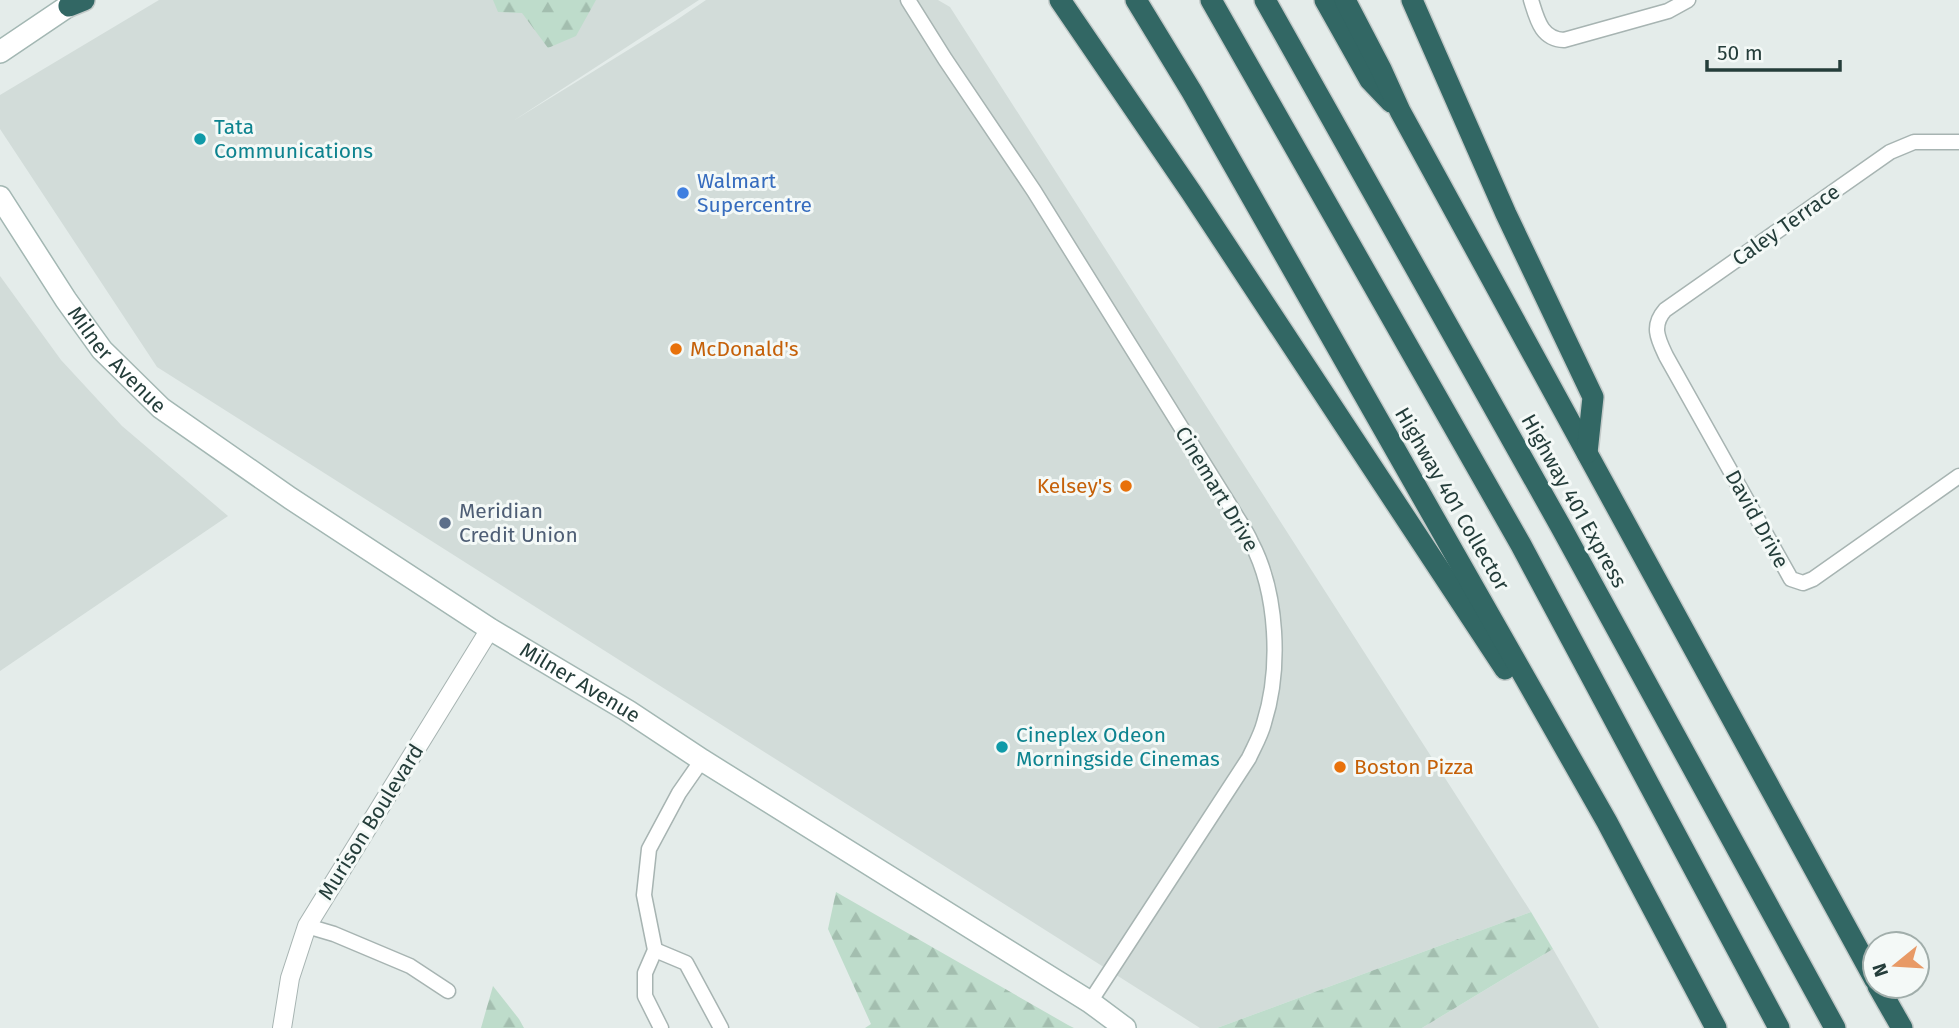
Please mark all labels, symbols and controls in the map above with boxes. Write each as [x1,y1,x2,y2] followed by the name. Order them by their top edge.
[1707,28,1840,72] scale bar
[1717,40,1763,66] text: 50 m
[214,114,373,164] place label: Tata Communications
[192,131,208,147] marker: Tata Communications
[697,168,812,218] place label: Walmart Supercentre
[1727,178,1845,272] street label: Caley Terrace
[675,185,691,201] marker: Walmart Supercentre
[62,301,172,419] street label: Milner Avenue
[690,336,799,362] place label: McDonald's
[668,341,684,357] marker: McDonald's
[1389,403,1515,595] street label: Highway 401 Collector
[1515,410,1633,593] street label: Highway 401 Express
[1169,422,1265,556] street label: Cinemart Drive
[1719,465,1795,573] street label: David Drive
[1037,473,1112,499] place label: Kelsey's
[1118,478,1134,494] marker: Kelsey's
[459,498,578,548] place label: Meridian Credit Union
[437,515,453,531] marker: Meridian Credit Union
[515,637,645,729] street label: Milner Avenue
[1016,722,1220,772] place label: Cineplex Odeon Morningside Cinemas
[313,739,429,905] street label: Murison Boulevard
[994,739,1010,755] marker: Cineplex Odeon Morningside Cinemas
[1354,754,1474,780] place label: Boston Pizza
[1332,759,1348,775] marker: Boston Pizza
[1861,930,1931,1000] north arrow
[1867,961,1893,980] text: N

